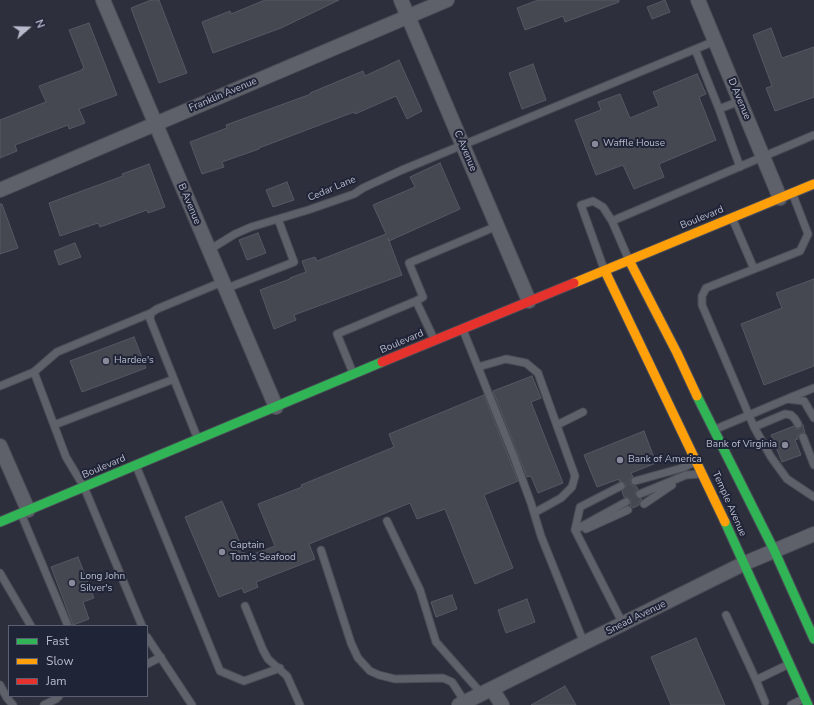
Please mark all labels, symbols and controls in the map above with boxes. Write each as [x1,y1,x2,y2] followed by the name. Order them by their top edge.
[8,8,48,48] north arrow
[31,17,48,30] text: N
[187,75,259,115] street label: Franklin Avenue
[725,76,753,122] street label: D Avenue
[451,129,479,173] street label: C Avenue
[603,138,665,150] place label: Waffle House
[590,139,600,149] marker: Waffle House
[306,174,358,204] street label: Cedar Lane
[175,182,203,226] street label: B Avenue
[679,204,725,232] street label: Boulevard
[379,328,425,356] street label: Boulevard
[114,355,154,367] place label: Hardee's
[101,356,111,366] marker: Hardee's
[706,439,777,451] place label: Bank of Virginia
[780,440,790,450] marker: Bank of Virginia
[81,453,127,481] street label: Boulevard
[628,454,702,466] place label: Bank of America
[615,455,625,465] marker: Bank of America
[709,470,749,538] street label: Temple Avenue
[230,540,296,564] place label: Captain Tom's Seafood
[217,547,227,557] marker: Captain Tom's Seafood
[80,571,125,594] place label: Long John Silver's
[67,578,77,588] marker: Long John Silver's
[604,598,668,638] street label: Snead Avenue
[8,625,148,697] legend
[46,633,69,649] text: Fast
[46,653,74,669] text: Slow
[46,673,67,689] text: Jam

